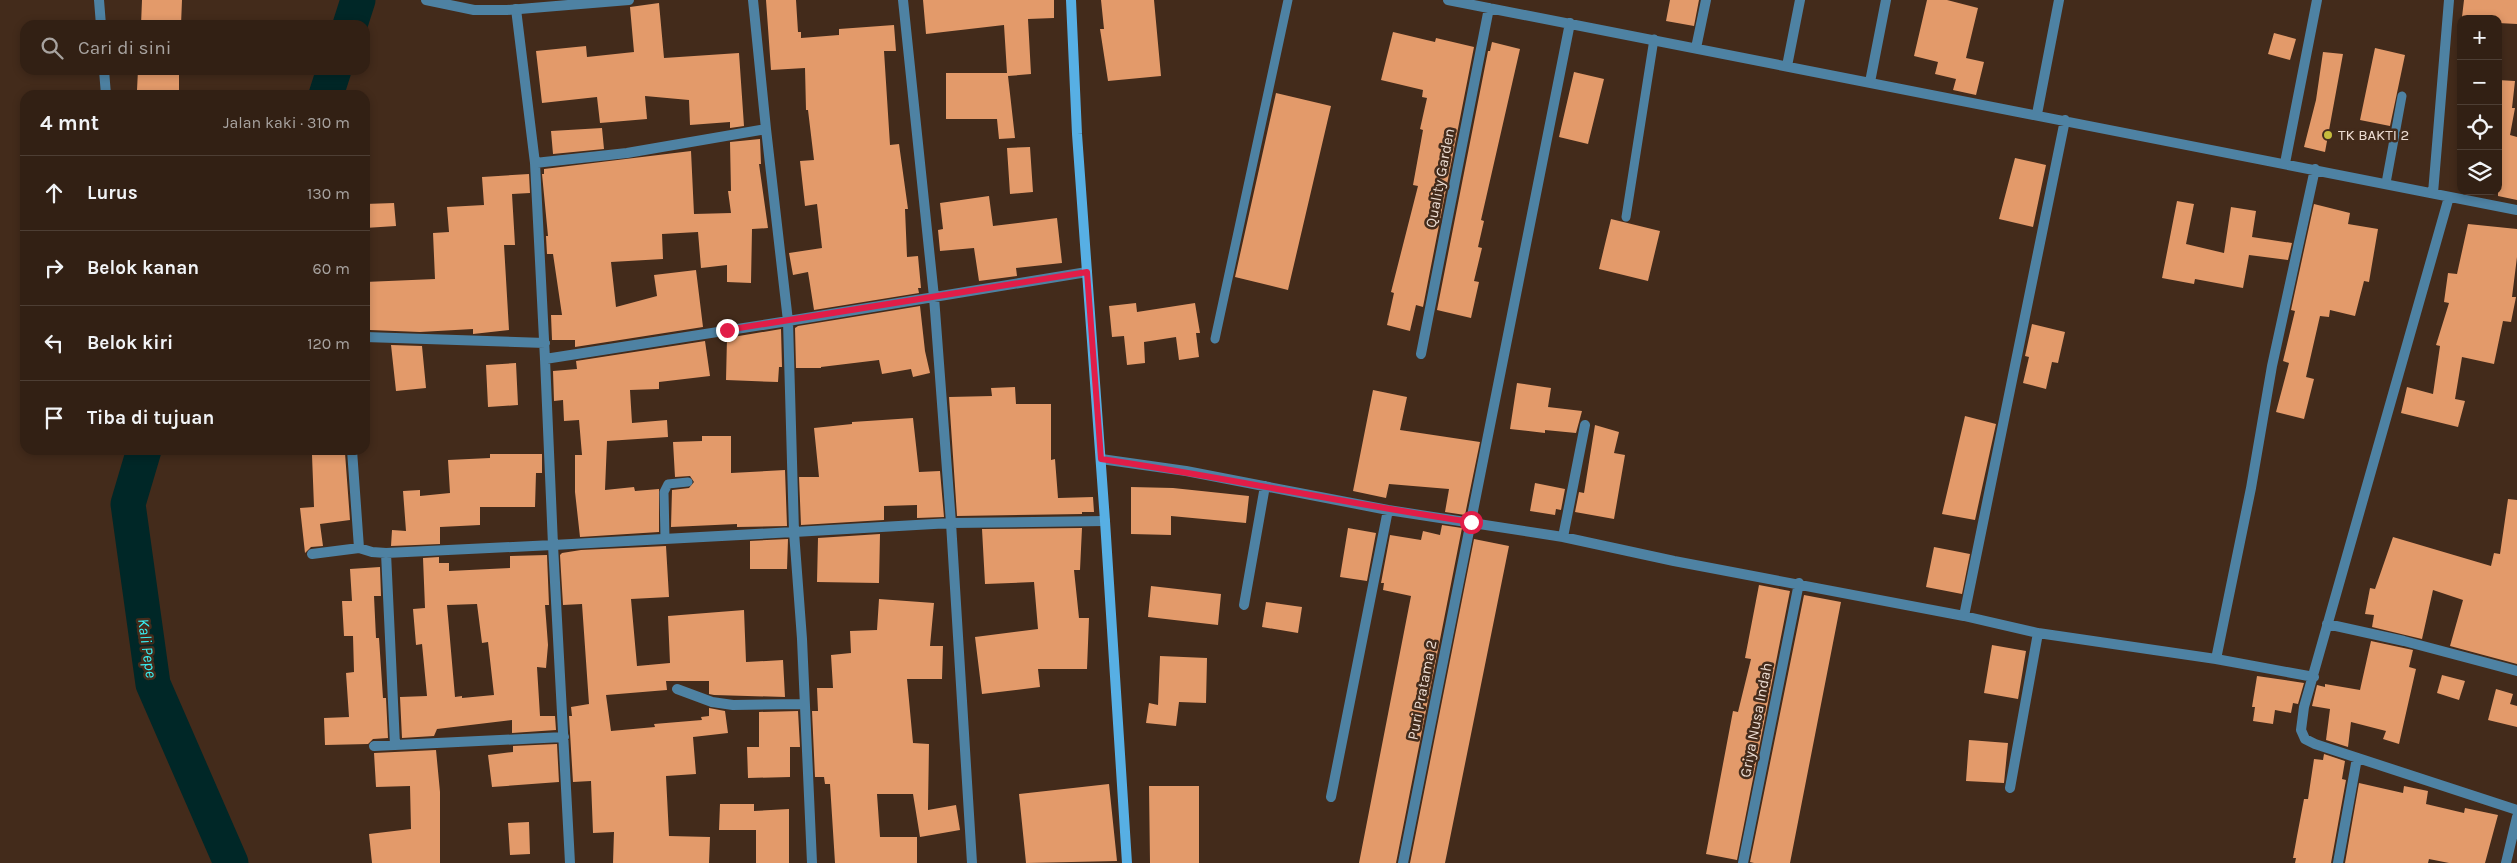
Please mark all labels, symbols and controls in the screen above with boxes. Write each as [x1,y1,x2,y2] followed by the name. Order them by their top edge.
[2457,15,2502,195] map controls
[2457,15,2502,60] button: +
[20,20,370,75] search box
[38,34,66,62] icon: search
[78,37,171,59] text: Cari di sini
[2457,60,2502,105] button: −
[2457,105,2502,150] button: locate
[40,111,99,135] text: 4 mnt
[223,113,350,132] text: Jalan kaki · 310 m
[2338,126,2409,144] place label: TK BAKTI 2
[1422,127,1458,229] street label: Quality Garden
[2322,129,2334,141] marker: TK BAKTI 2
[2457,150,2502,195] button: layers
[40,179,68,207] icon: ahead
[87,182,138,204] text: Lurus
[307,184,350,203] text: 130 m
[40,254,68,282] icon: right
[87,257,199,279] text: Belok kanan
[313,259,350,278] text: 60 m
[716,319,739,342] route end
[40,329,68,357] icon: left
[87,332,173,354] text: Belok kiri
[307,334,350,353] text: 120 m
[40,404,68,432] icon: arrive
[87,407,214,429] text: Tiba di tujuan
[1460,511,1483,534] route start
[134,617,161,680] water label: Kali Pepe
[1404,639,1440,741] street label: Puri Pratama 2
[1736,661,1776,779] street label: Griya Nusa Indah

